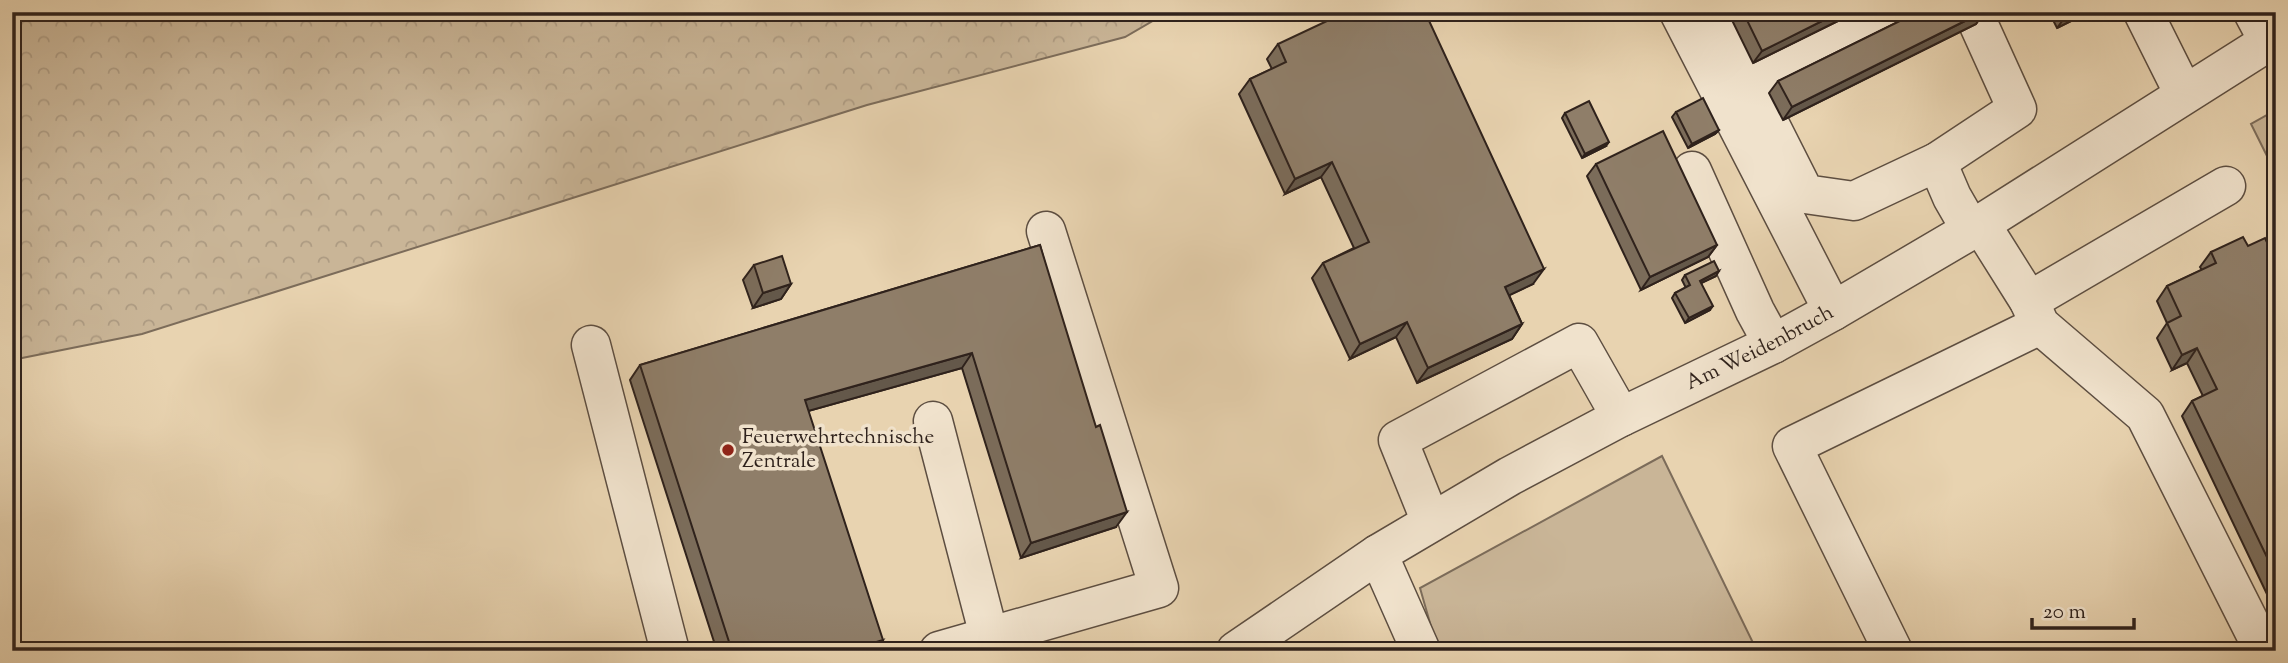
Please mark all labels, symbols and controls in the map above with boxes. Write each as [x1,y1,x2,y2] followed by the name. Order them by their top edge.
[1681,298,1840,399] street label: Am Weidenbruch
[742,423,934,477] place label: Feuerwehrtechnische Zentrale
[720,442,736,458] marker: Feuerwehrtechnische Zentrale
[2032,586,2134,630] scale bar
[2043,598,2086,628] text: 20 m

